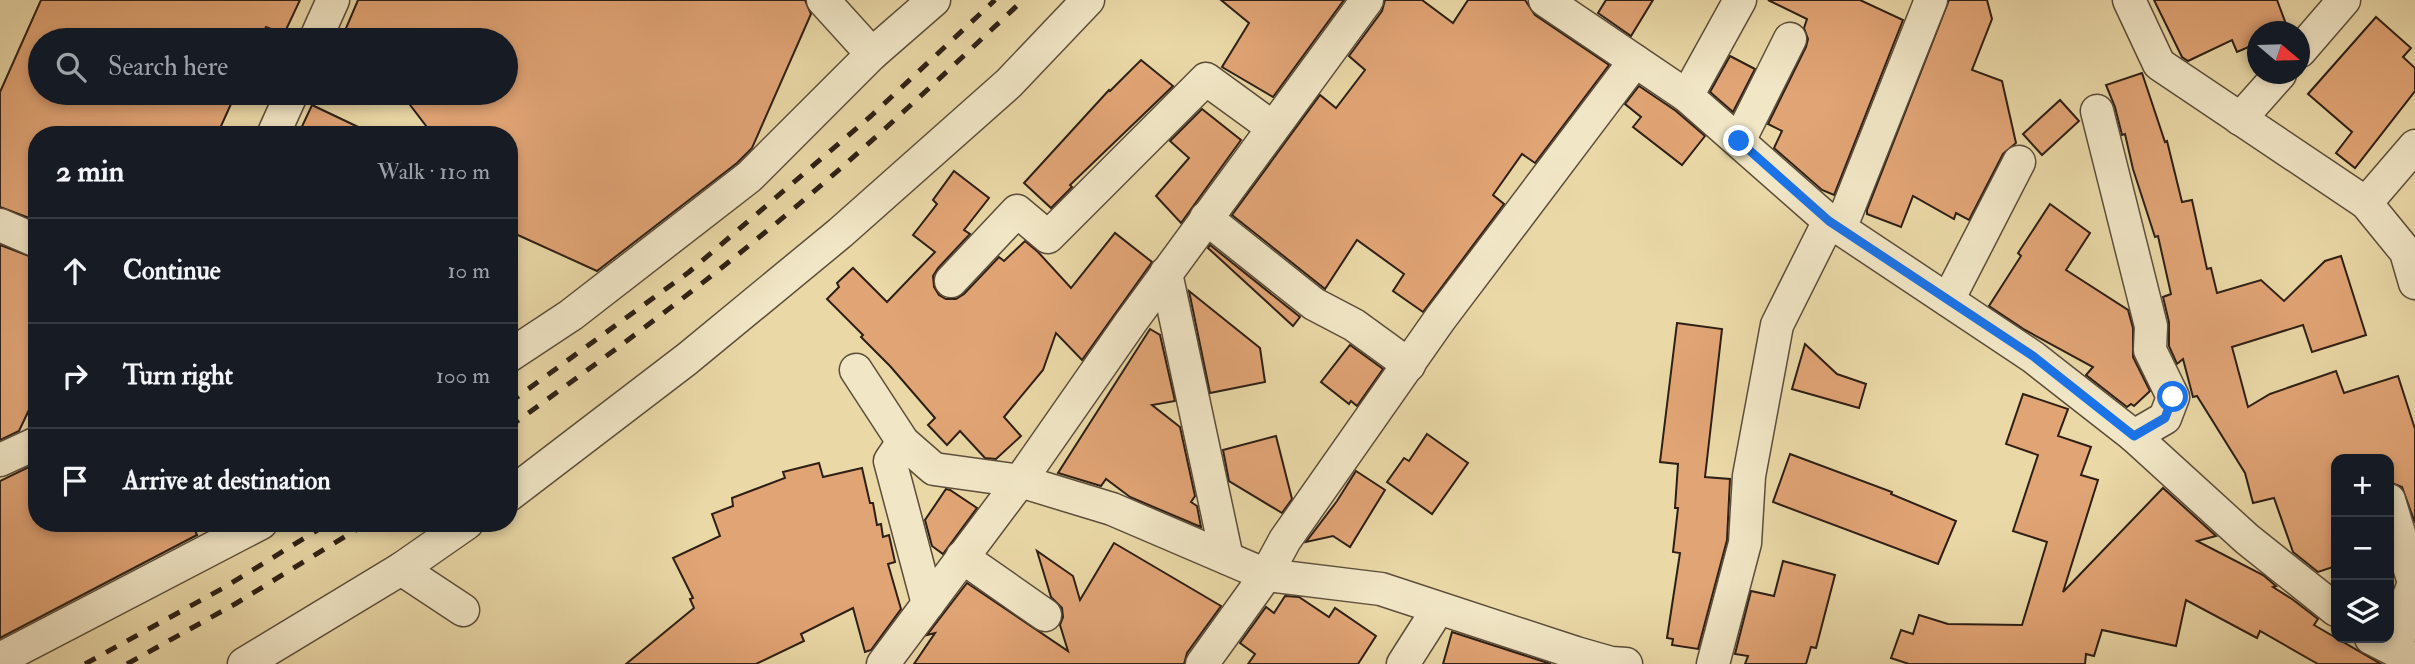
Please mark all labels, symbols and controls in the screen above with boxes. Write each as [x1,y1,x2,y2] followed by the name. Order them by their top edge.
[2247,21,2310,84] north arrow
[28,28,518,105] search box
[52,48,90,86] icon: search
[108,51,228,83] text: Search here
[1723,125,1754,156] route end
[56,153,124,190] text: 2 min
[377,157,490,186] text: Walk · 110 m
[56,252,94,290] icon: ahead
[123,255,221,287] text: Continue
[447,256,490,285] text: 10 m
[56,357,94,395] icon: right
[123,360,233,392] text: Turn right
[436,361,490,390] text: 100 m
[2157,381,2188,412] route start
[2331,454,2394,643] map controls
[2331,454,2394,517] button: +
[56,462,94,500] icon: arrive
[123,465,331,497] text: Arrive at destination
[2331,517,2394,580] button: −
[2331,580,2394,643] button: layers

